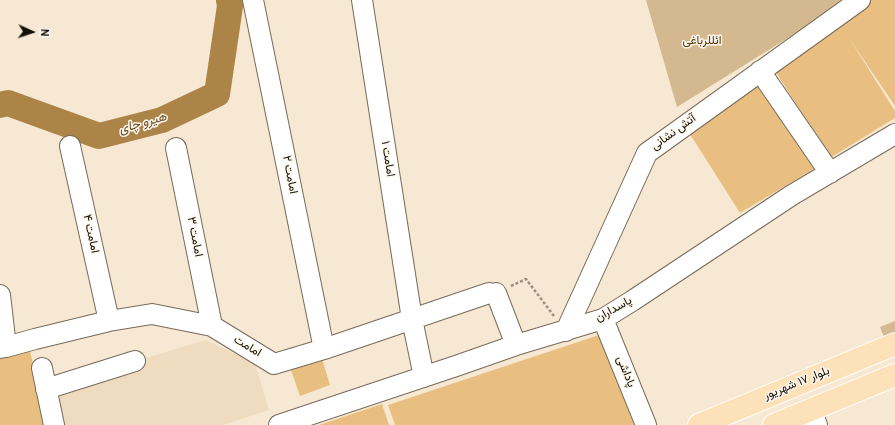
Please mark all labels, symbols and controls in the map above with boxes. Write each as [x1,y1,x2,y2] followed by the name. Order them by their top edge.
[12,12,52,52] north arrow
[37,28,51,37] text: N
[682,35,722,49] park label: ائللرباغی
[117,110,169,138] water label: هیرو چای
[649,112,699,154] street label: آتش نشانی
[377,140,397,178] street label: امامت ۱
[278,154,300,196] street label: امامت ۲
[79,213,101,255] street label: امامت ۴
[183,216,205,258] street label: امامت ۳
[593,294,635,326] street label: پاسداران
[230,333,264,361] street label: امامت
[612,354,638,390] street label: پاداشی
[762,364,832,404] street label: بلوار ١٧ شهریور

